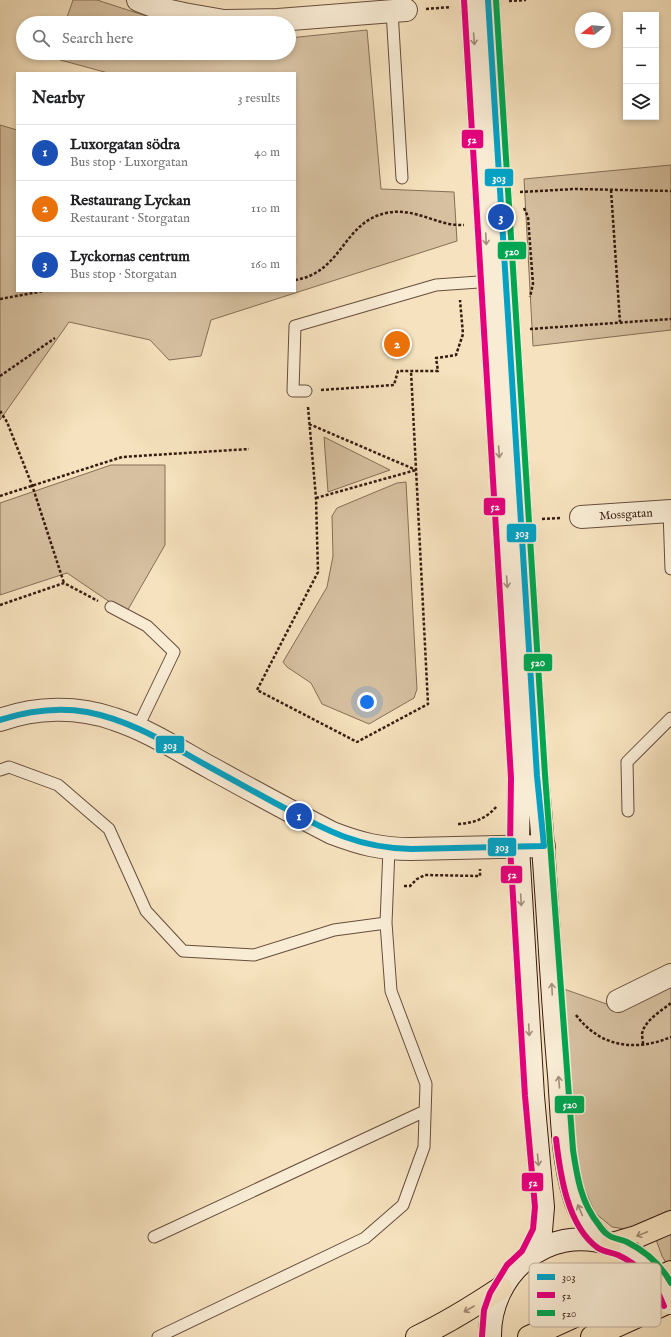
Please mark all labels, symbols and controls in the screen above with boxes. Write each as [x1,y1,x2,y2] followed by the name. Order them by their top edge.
[575,12,611,48] north arrow
[623,12,659,120] map controls
[623,12,659,48] button: +
[16,16,296,60] search box
[30,27,52,49] icon: search
[62,29,133,48] text: Search here
[471,32,478,45] one-way arrow
[623,48,659,84] button: −
[623,84,659,120] button: layers
[32,88,85,109] text: Nearby
[238,90,280,107] text: 3 results
[461,129,484,149] line badge: 52
[467,133,477,147] text: 52
[70,135,180,154] text: Luxorgatan södra
[43,144,47,161] text: 1
[254,144,280,161] text: 40 m
[70,154,188,171] text: Bus stop · Luxorgatan
[484,168,514,187] line badge: 303
[492,172,506,186] text: 303
[70,191,191,210] text: Restaurang Lyckan
[42,200,48,217] text: 2
[251,200,280,217] text: 110 m
[488,202,514,232] pin: 3
[70,210,190,227] text: Restaurant · Storgatan
[483,232,490,245] one-way arrow
[497,241,527,260] line badge: 520
[505,245,520,259] text: 520
[70,247,190,266] text: Lyckornas centrum
[43,256,47,273] text: 3
[250,256,280,273] text: 160 m
[70,266,177,283] text: Bus stop · Storgatan
[384,329,410,359] pin: 2
[495,445,502,458] one-way arrow
[483,497,506,516] line badge: 52
[490,500,500,514] text: 52
[599,505,654,523] street label: Mossgatan
[506,523,537,543] line badge: 303
[515,527,529,541] text: 303
[503,575,511,588] one-way arrow
[523,653,553,672] line badge: 520
[531,656,546,670] text: 520
[357,692,377,712] your location
[155,735,185,754] line badge: 303
[163,739,177,753] text: 303
[286,801,312,831] pin: 1
[487,837,517,857] line badge: 303
[495,841,509,855] text: 303
[500,865,523,884] line badge: 52
[507,868,517,882] text: 52
[517,893,525,906] one-way arrow
[549,983,556,996] one-way arrow
[525,1023,532,1036] one-way arrow
[556,1076,563,1089] one-way arrow
[554,1095,585,1114] line badge: 520
[563,1098,578,1112] text: 520
[535,1153,542,1166] one-way arrow
[521,1172,544,1192] line badge: 52
[528,1176,538,1190] text: 52
[575,1204,583,1216] one-way arrow
[636,1231,648,1239] one-way arrow
[529,1263,661,1327] legend
[562,1271,576,1285] text: 303
[562,1289,571,1303] text: 52
[463,1306,475,1314] one-way arrow
[562,1307,577,1321] text: 520

